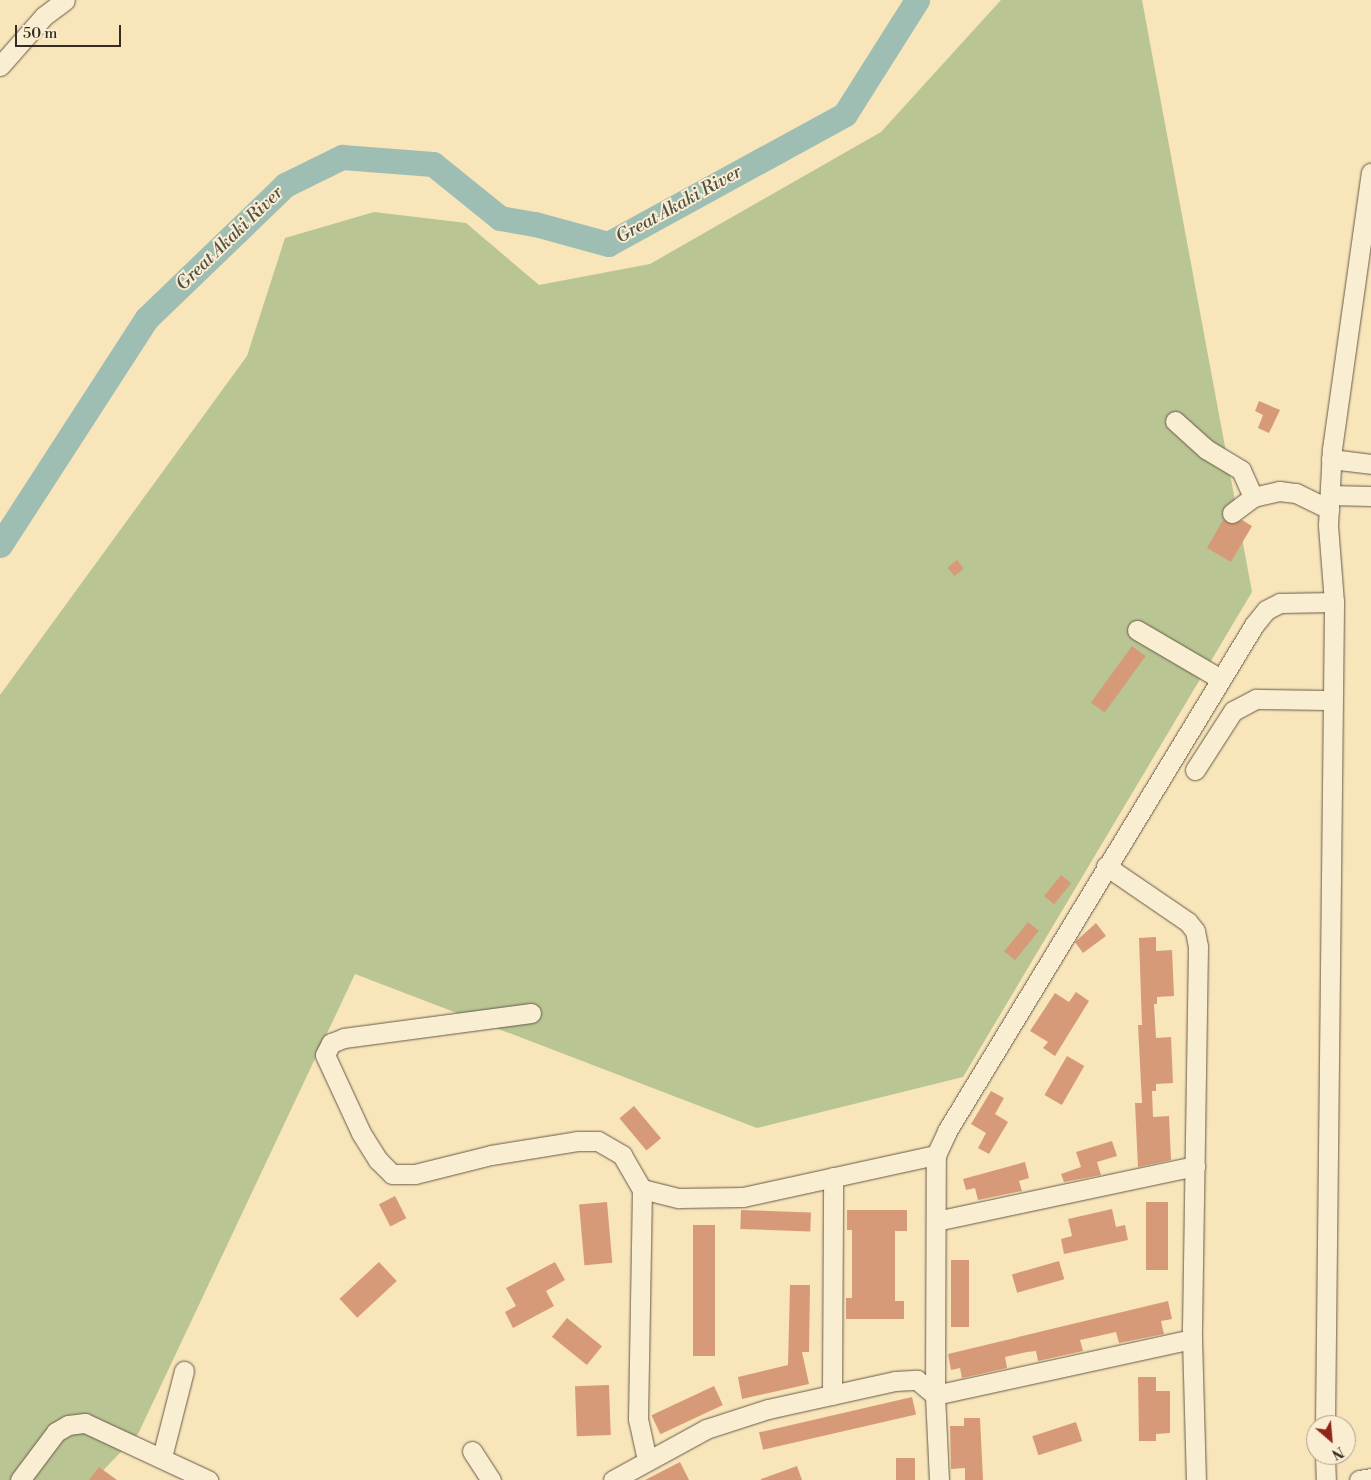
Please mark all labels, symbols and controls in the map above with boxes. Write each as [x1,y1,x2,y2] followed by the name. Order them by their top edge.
[18,15,124,47] scale bar
[23,24,57,43] text: 50 m
[612,161,746,249] water label: Great Akaki River
[172,182,288,296] water label: Great Akaki River
[1306,1415,1356,1465] north arrow
[1328,1442,1346,1463] text: N

